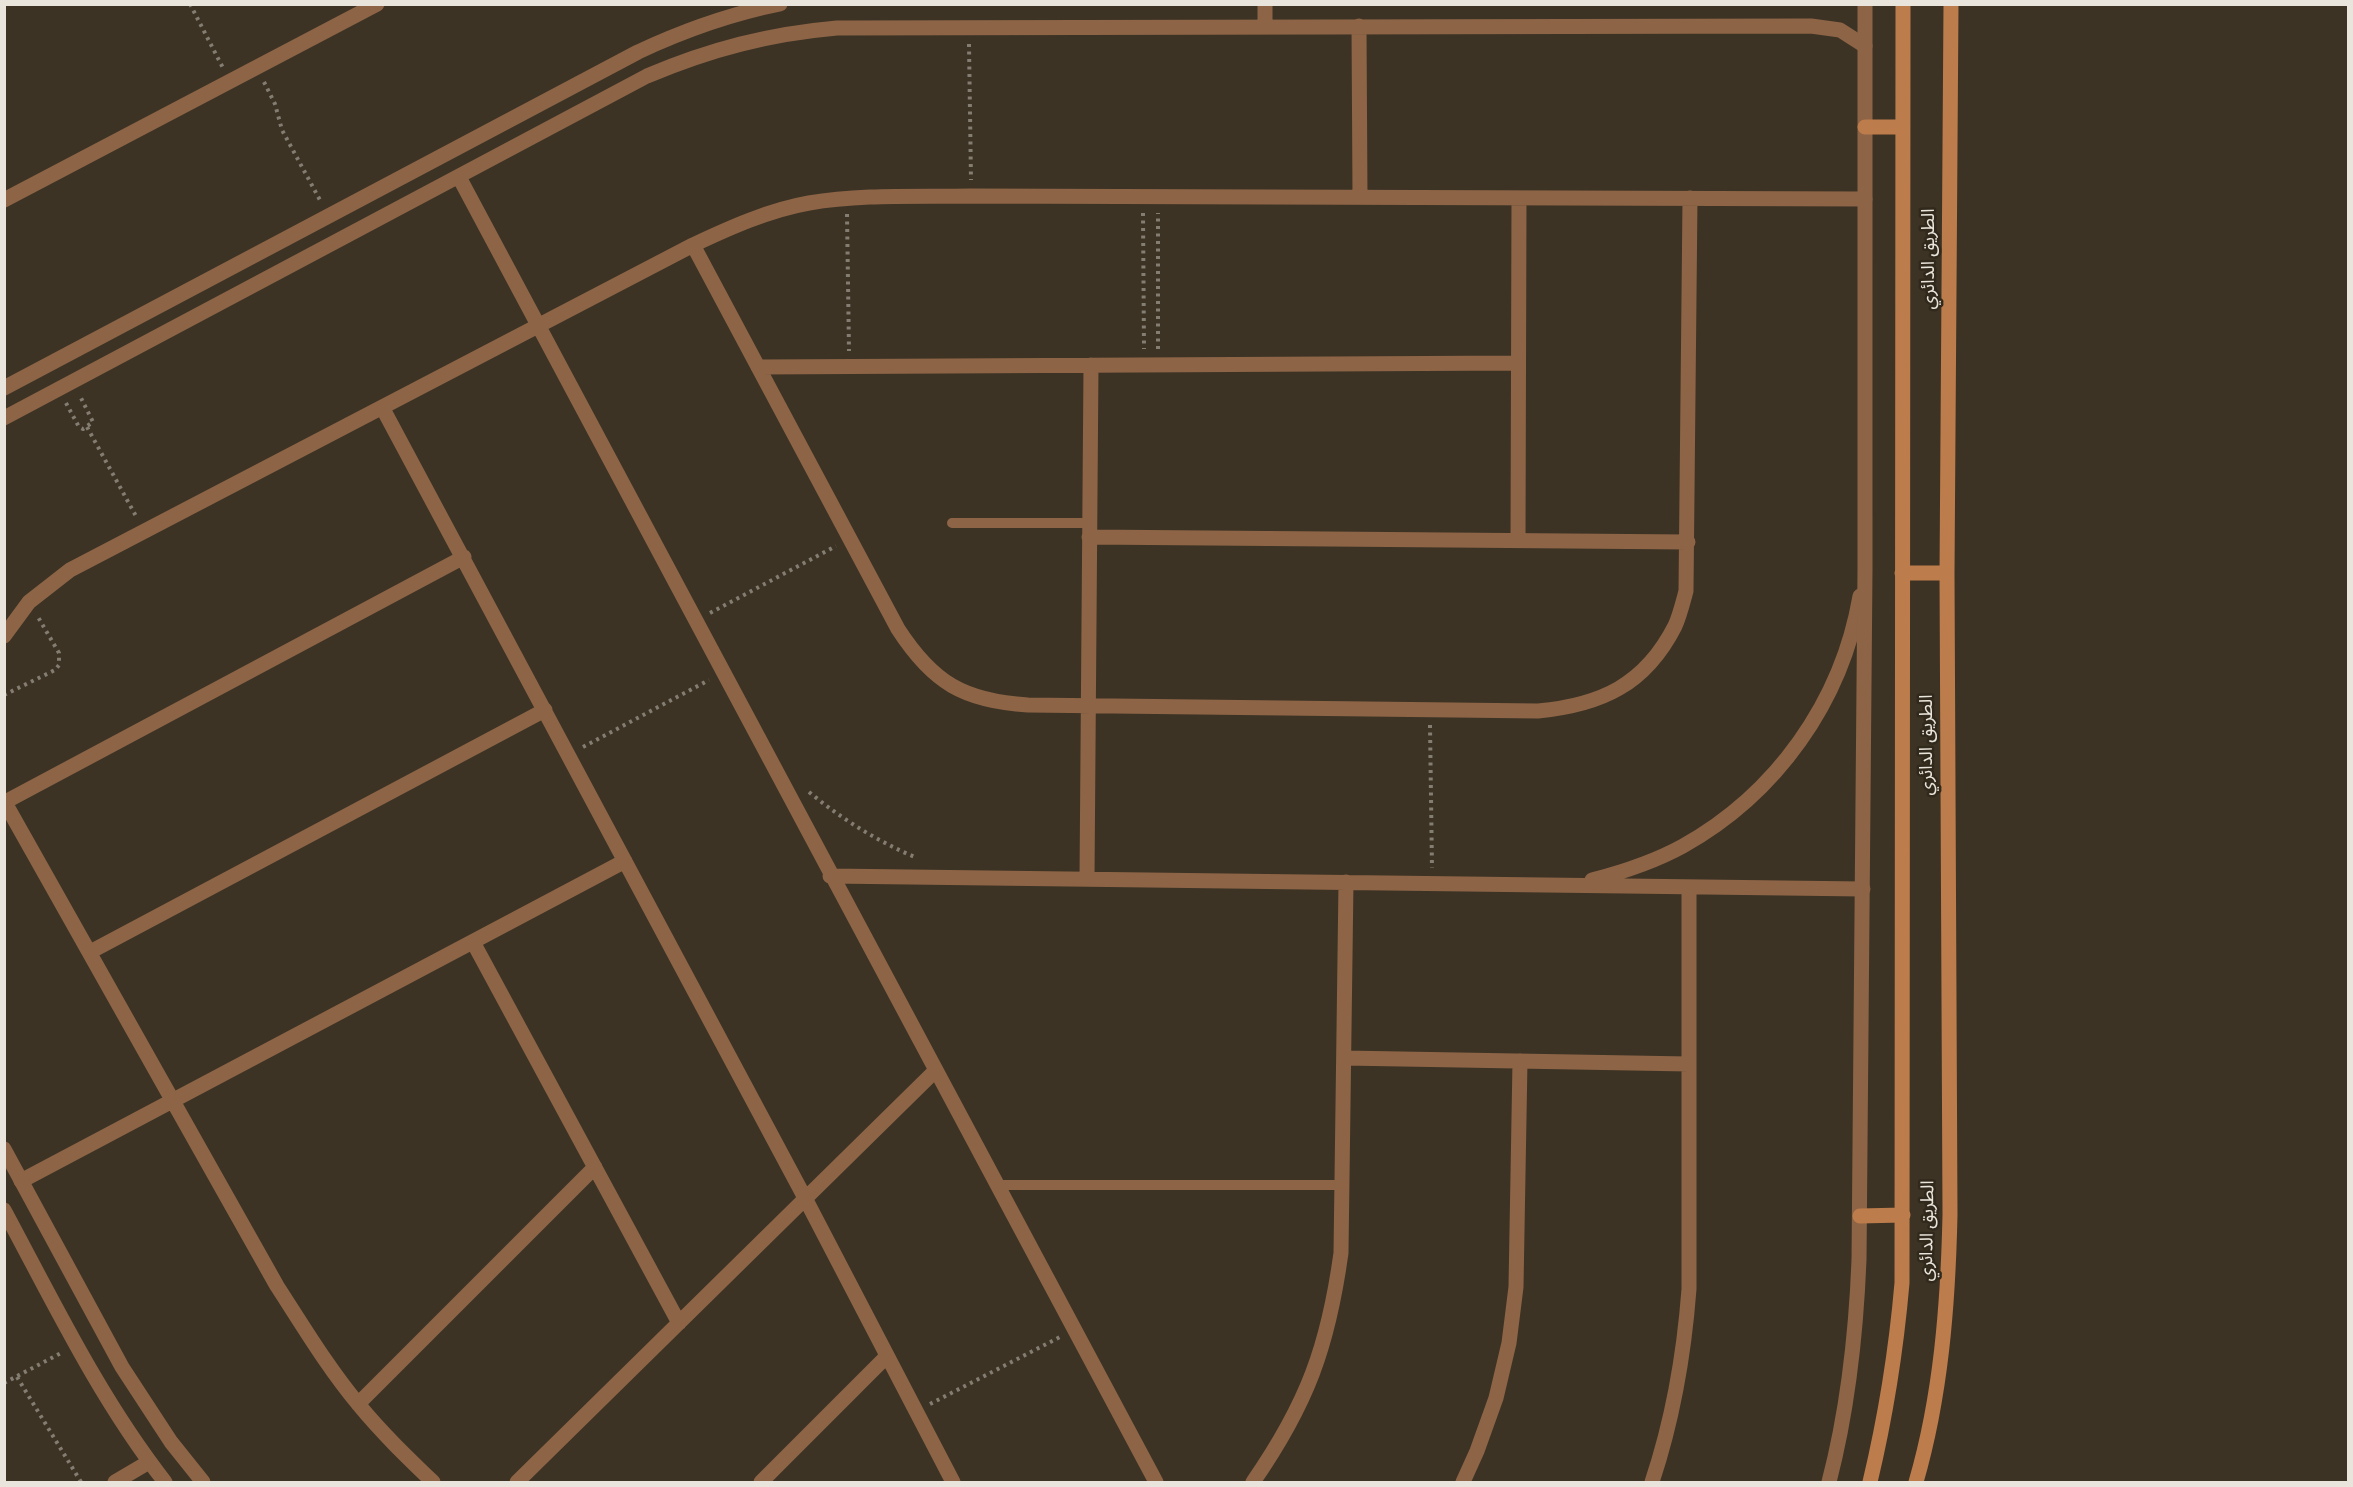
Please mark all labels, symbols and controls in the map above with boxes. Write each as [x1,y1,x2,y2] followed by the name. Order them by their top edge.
[1919,209,1941,309] street label: الطريق الدائري
[1917,695,1939,795] street label: الطريق الدائري
[1917,1180,1941,1282] street label: الطريق الدائري

